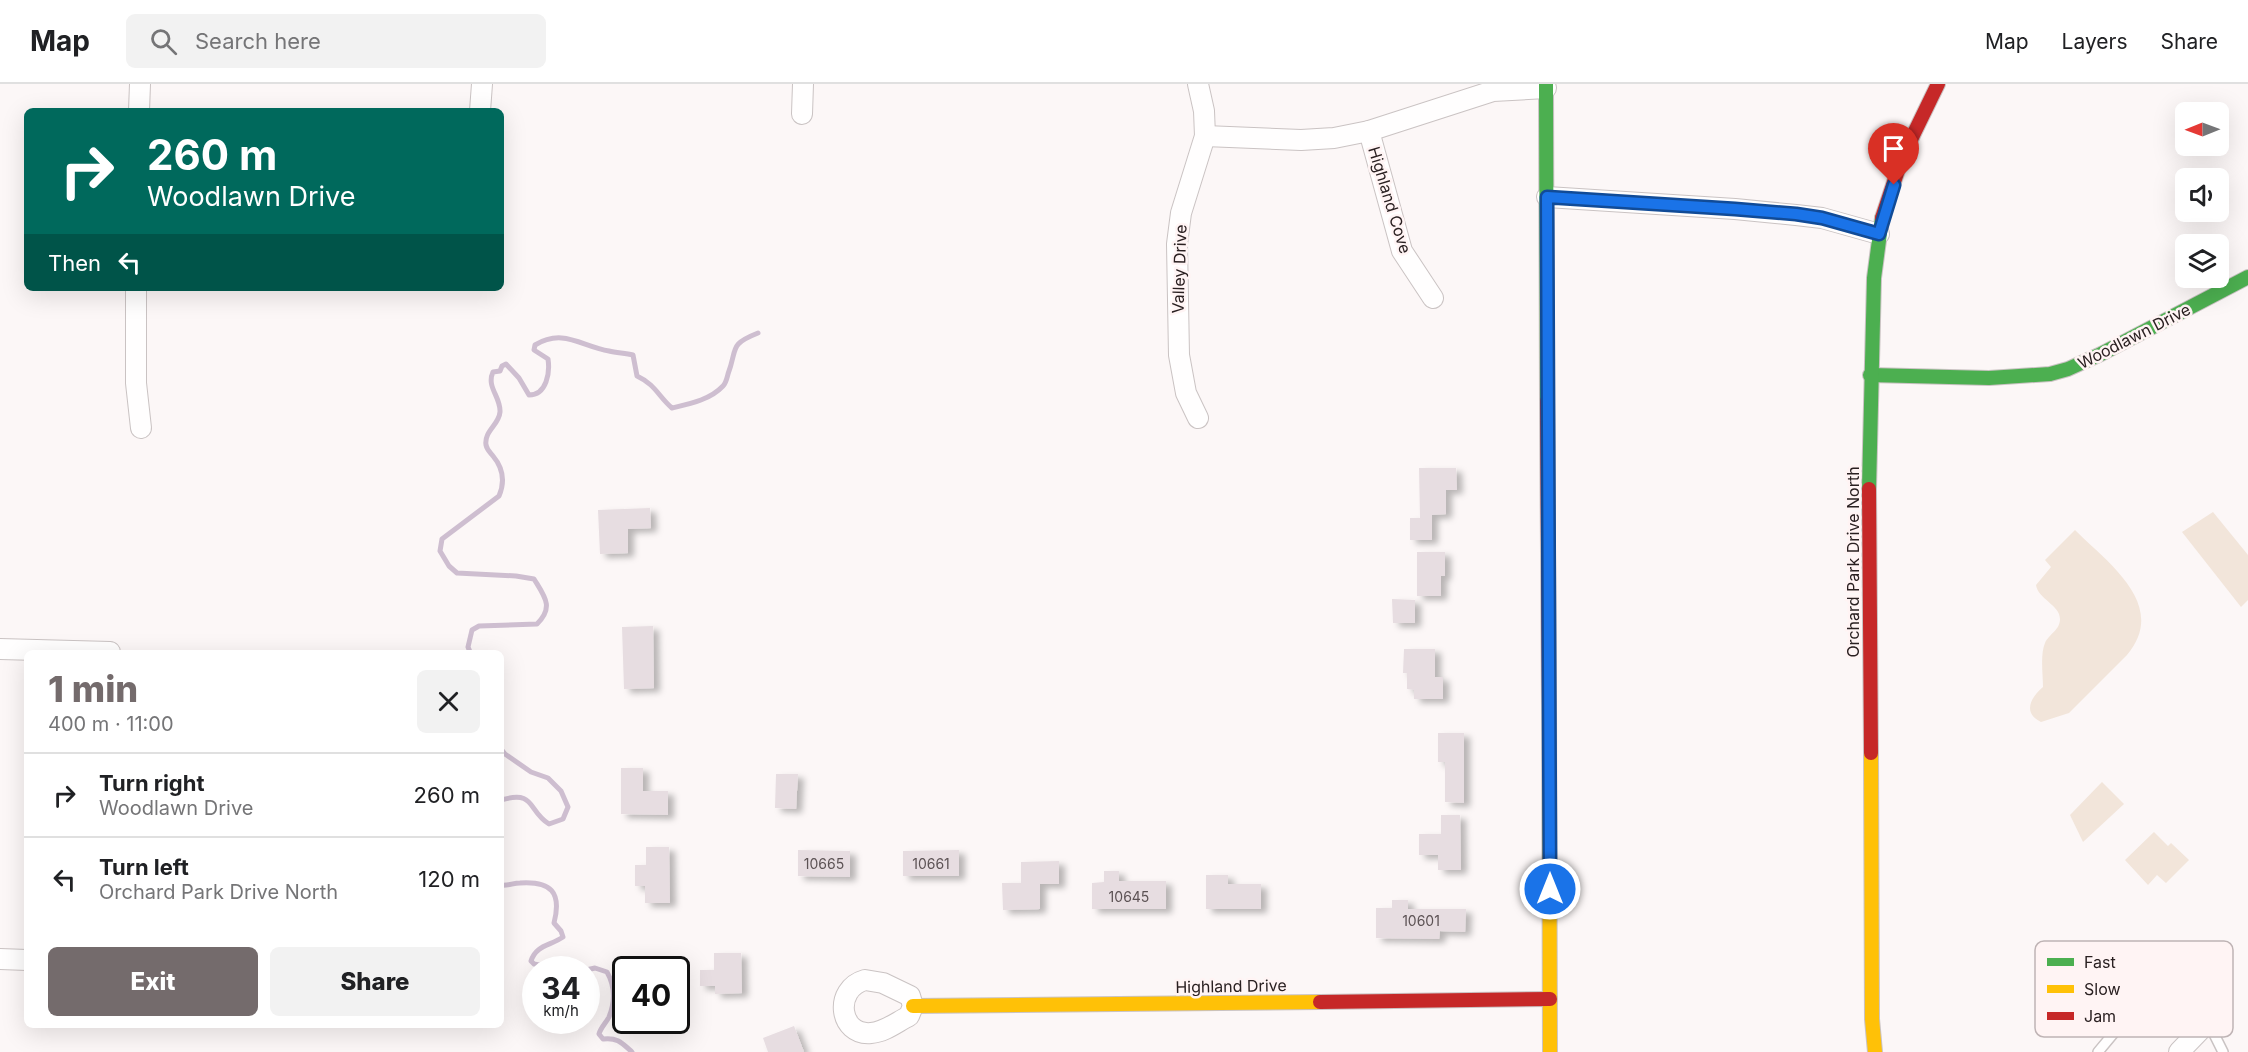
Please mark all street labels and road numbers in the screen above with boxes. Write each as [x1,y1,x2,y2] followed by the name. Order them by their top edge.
[1364,144,1416,256] street label: Highland Cove
[1167,224,1191,314] street label: Valley Drive
[2074,299,2194,373] street label: Woodlawn Drive
[1843,466,1863,658] street label: Orchard Park Drive North
[1175,975,1287,997] street label: Highland Drive

